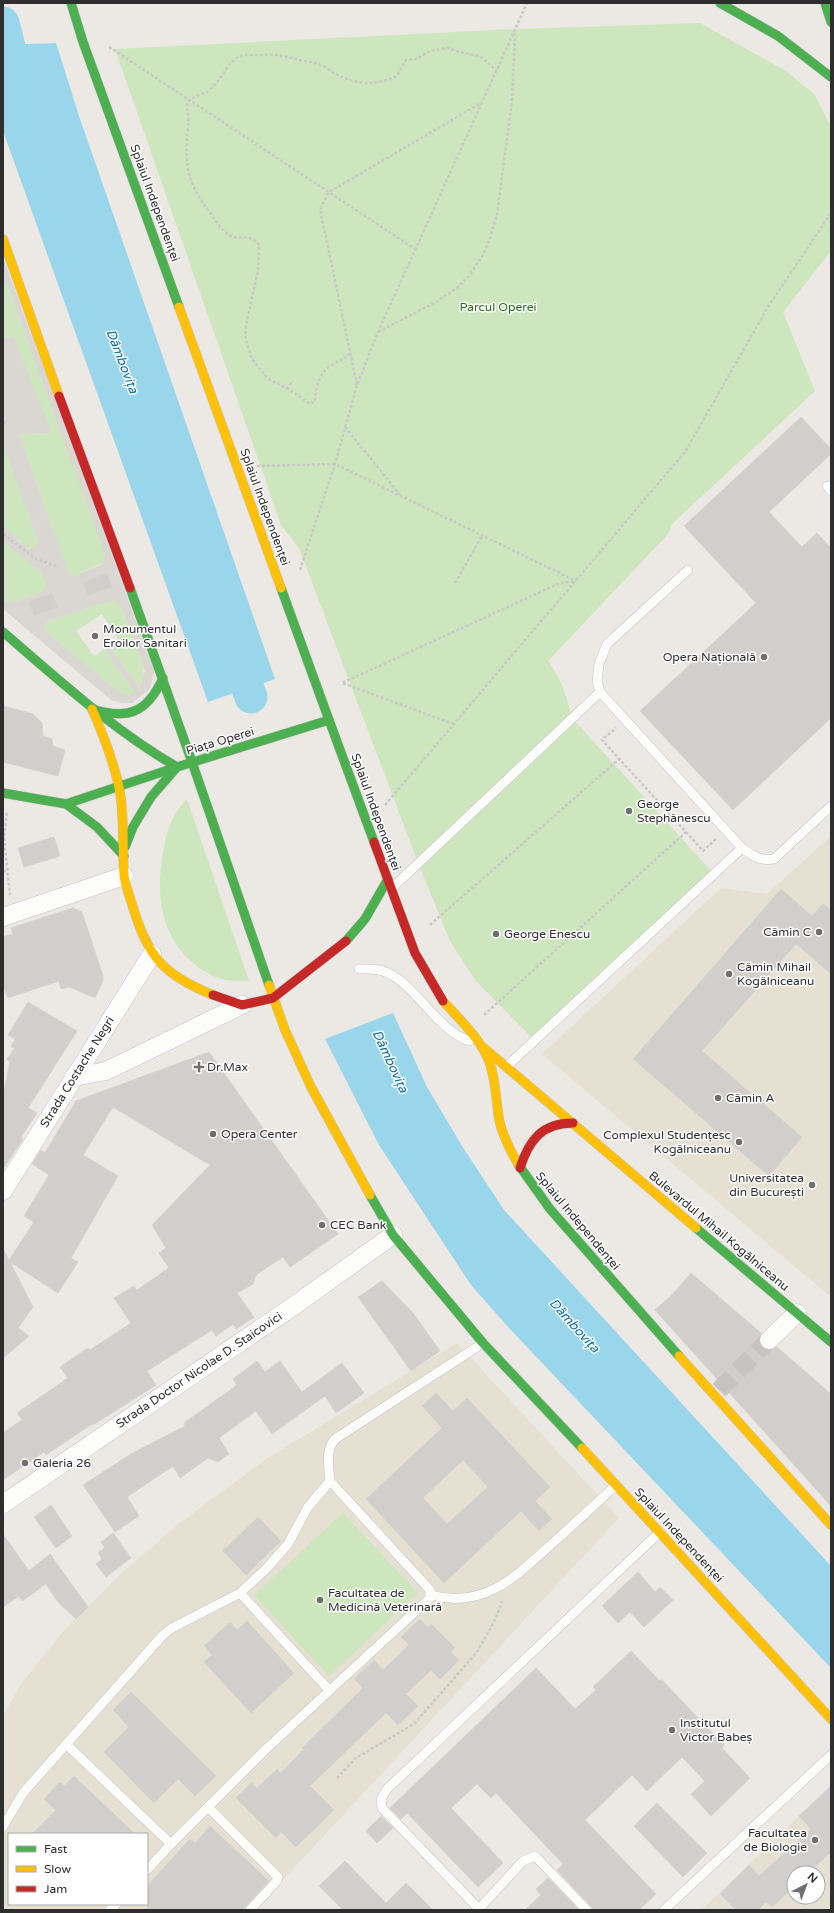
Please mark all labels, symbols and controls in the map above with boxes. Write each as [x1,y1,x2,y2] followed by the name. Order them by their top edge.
[127,143,183,263] street label: Splaiul Independenței
[460,300,536,314] park label: Parcul Operei
[103,327,142,396] water label: Dâmbovița
[237,447,293,567] street label: Splaiul Independenței
[103,622,187,650] place label: Monumentul Eroilor Sanitari
[90,631,100,641] marker: Monumentul Eroilor Sanitari
[663,650,756,664] place label: Opera Națională
[759,652,769,662] marker: Opera Națională
[184,724,256,758] street label: Piața Operei
[348,752,404,872] street label: Splaiul Independenței
[637,797,711,825] place label: George Stephănescu
[624,806,634,816] marker: George Stephănescu
[763,925,811,939] place label: Cămin C
[504,927,590,941] place label: George Enescu
[814,927,824,937] marker: Cămin C
[491,929,501,939] marker: George Enescu
[737,960,814,988] place label: Cămin Mihail Kogălniceanu
[724,969,734,979] marker: Cămin Mihail Kogălniceanu
[37,1014,117,1130] street label: Strada Costache Negri
[369,1028,412,1096] water label: Dâmbovița
[207,1060,248,1074] place label: Dr.Max
[194,1062,204,1072] marker: Dr.Max
[726,1091,775,1105] place label: Cămin A
[713,1093,723,1103] marker: Cămin A
[221,1127,298,1141] place label: Opera Center
[603,1128,731,1156] place label: Complexul Studențesc Kogălniceanu
[208,1129,218,1139] marker: Opera Center
[734,1137,744,1147] marker: Complexul Studențesc Kogălniceanu
[646,1168,792,1294] street label: Bulevardul Mihail Kogălniceanu
[533,1169,623,1273] street label: Splaiul Independenței
[729,1171,804,1199] place label: Universitatea din București
[807,1180,817,1190] marker: Universitatea din București
[330,1218,387,1232] place label: CEC Bank
[317,1220,327,1230] marker: CEC Bank
[546,1295,603,1357] water label: Dâmbovița
[113,1309,285,1431] street label: Strada Doctor Nicolae D. Staicovici
[33,1456,91,1470] place label: Galeria 26
[20,1458,30,1468] marker: Galeria 26
[632,1485,726,1585] street label: Splaiul Independenței
[328,1586,442,1614] place label: Facultatea de Medicină Veterinară
[315,1595,325,1605] marker: Facultatea de Medicină Veterinară
[680,1716,753,1744] place label: Institutul Victor Babeș
[667,1725,677,1735] marker: Institutul Victor Babeș
[743,1826,807,1854] place label: Facultatea de Biologie
[8,1833,148,1905] legend
[810,1835,820,1845] marker: Facultatea de Biologie
[44,1842,68,1856] text: Fast
[44,1862,71,1876] text: Slow
[786,1865,826,1905] north arrow
[805,1870,820,1886] text: N
[44,1882,67,1896] text: Jam

